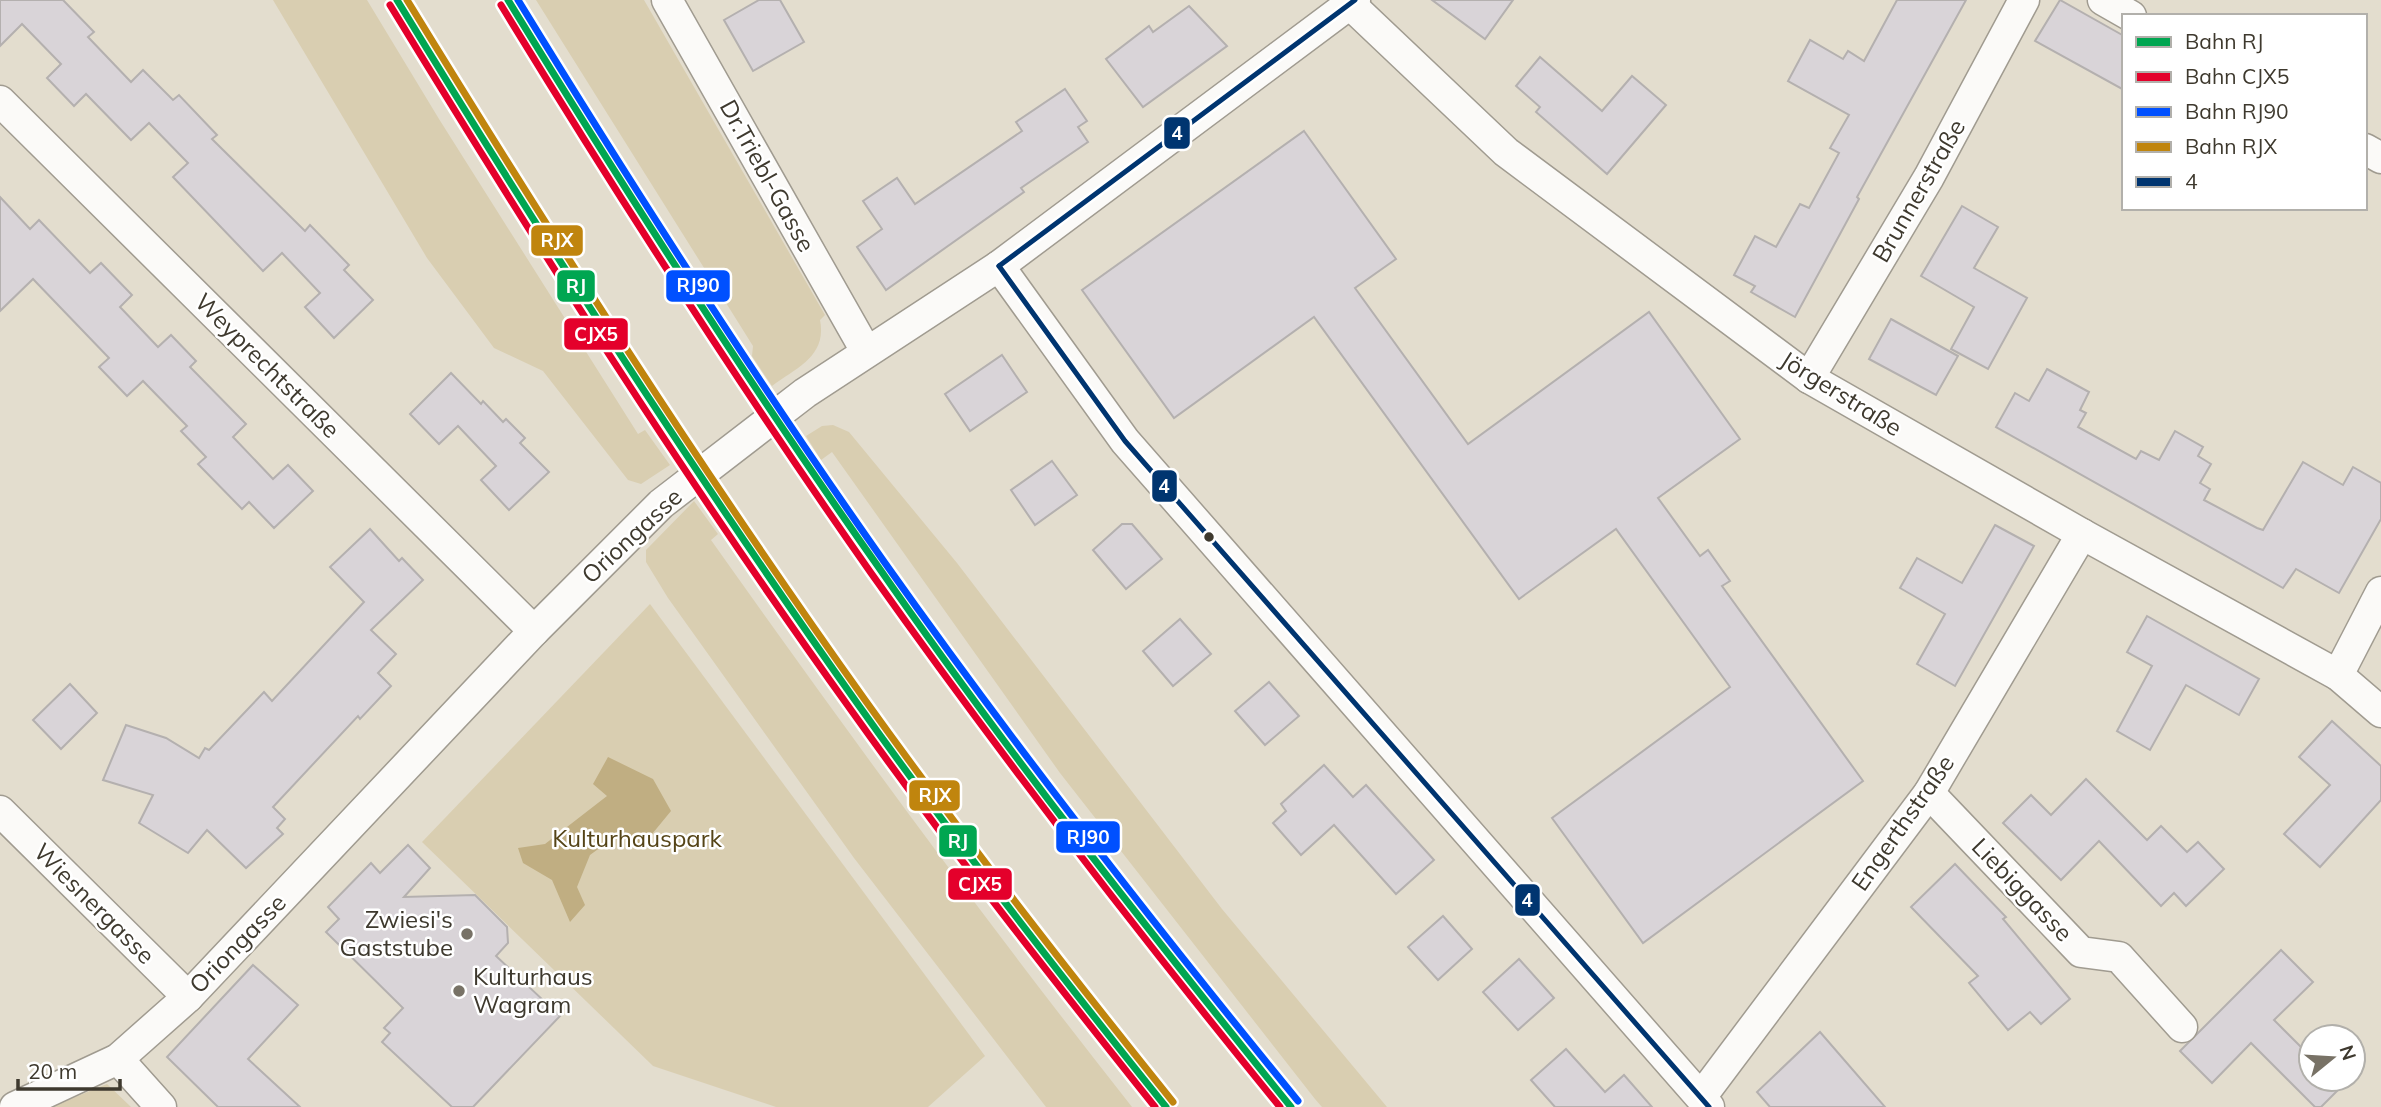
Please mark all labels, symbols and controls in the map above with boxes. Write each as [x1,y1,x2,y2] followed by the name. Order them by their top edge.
[2122,14,2367,210] legend
[2185,28,2263,54] text: Bahn RJ
[2185,63,2289,89] text: Bahn CJX5
[714,94,822,257] street label: Dr.Triebl-Gasse
[2185,98,2289,124] text: Bahn RJ90
[1865,114,1971,267] street label: Brunnerstraße
[1163,116,1191,150] line badge: 4
[1171,121,1183,145] text: 4
[2185,133,2277,159] text: Bahn RJX
[2185,168,2198,194] text: 4
[530,224,584,257] line badge: RJX
[540,228,574,252] text: RJX
[556,269,596,303] line badge: RJ
[665,269,731,303] line badge: RJ90
[676,273,720,297] text: RJ90
[566,274,586,298] text: RJ
[189,287,346,444] street label: Weyprechtstraße
[563,317,629,351] line badge: CJX5
[574,322,618,346] text: CJX5
[1775,344,1908,442] street label: Jörgerstraße
[1151,469,1178,503] line badge: 4
[1158,474,1170,498] text: 4
[575,481,688,589] street label: Oriongasse
[1202,530,1216,544] unlabelled marker
[1844,749,1960,896] street label: Engerthstraße
[908,779,961,812] line badge: RJX
[918,783,952,807] text: RJX
[1055,820,1121,854] line badge: RJ90
[552,823,722,853] park label: Kulturhauspark
[938,824,978,858] line badge: RJ
[1066,825,1110,849] text: RJ90
[948,829,968,853] text: RJ
[1966,831,2079,947] street label: Liebiggasse
[28,837,161,970] street label: Wiesnergasse
[947,867,1013,901] line badge: CJX5
[958,872,1002,896] text: CJX5
[1514,883,1541,917] line badge: 4
[183,887,292,999] street label: Oriongasse
[1521,888,1533,912] text: 4
[339,904,453,962] place label: Zwiesi's Gaststube
[459,926,475,942] marker: Zwiesi's Gaststube
[473,961,593,1019] place label: Kulturhaus Wagram
[451,983,467,999] marker: Kulturhaus Wagram
[2297,1023,2367,1093] north arrow
[2335,1042,2362,1063] text: N
[18,1048,119,1092] scale bar
[28,1058,77,1084] text: 20 m

